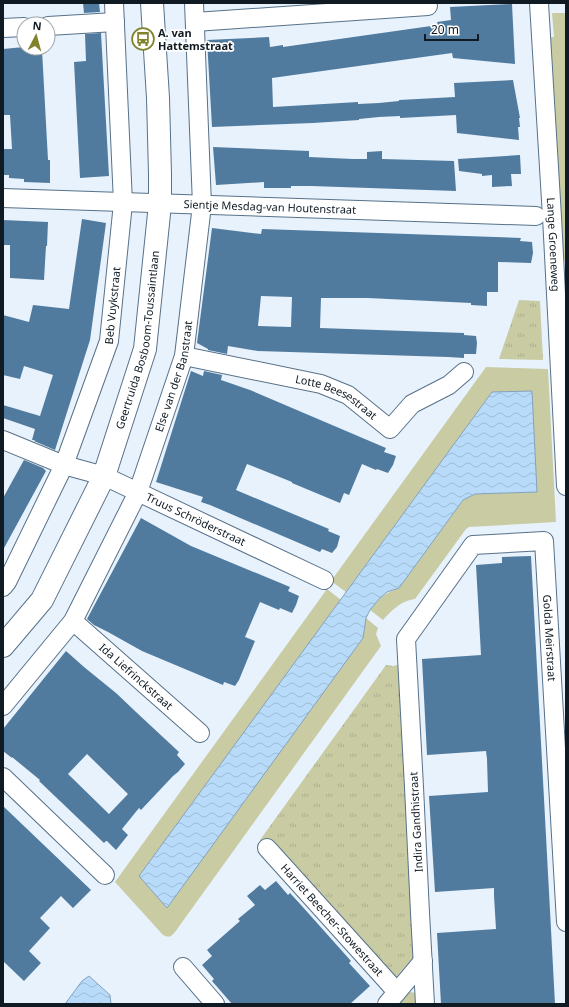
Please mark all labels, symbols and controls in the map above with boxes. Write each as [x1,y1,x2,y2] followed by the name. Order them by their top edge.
[16,16,56,56] north arrow
[425,16,478,42] scale bar
[32,18,42,33] text: N
[431,21,459,38] text: 20 m
[158,25,233,53] place label: A. van Hattemstraat
[130,26,156,52] bus stop icon: A. van Hattemstraat
[183,196,356,217] street label: Sientje Mesdag-van Houtenstraat
[544,197,564,292] street label: Lange Groeneweg
[112,250,162,431] street label: Geertruida Bosboom-Toussaintlaan
[101,266,123,345] street label: Beb Vuykstraat
[151,320,195,434] street label: Else van der Banstraat
[294,371,380,423] street label: Lotte Beesestraat
[144,489,248,549] street label: Truus Schröderstraat
[540,594,560,682] street label: Golda Meirstraat
[96,640,176,713] street label: Ida Liefrinckstraat
[405,771,426,873] street label: Indira Gandhistraat
[278,860,387,979] street label: Harriet Beecher-Stowestraat

